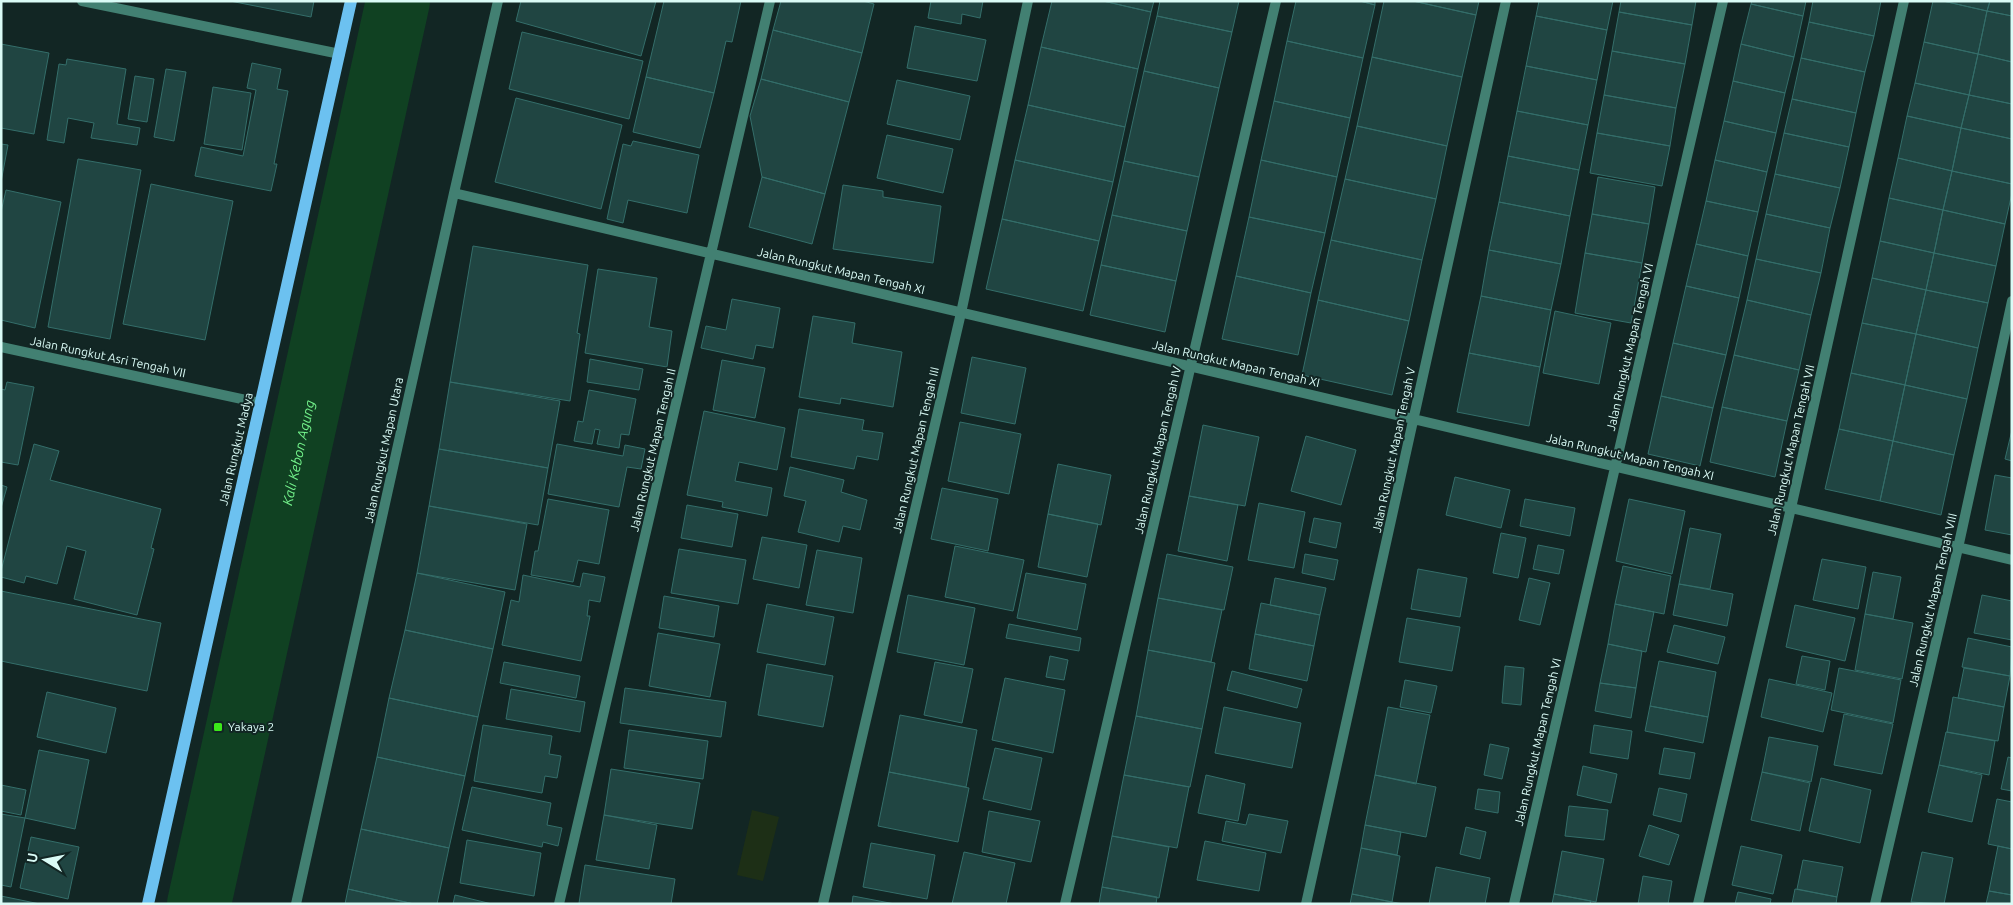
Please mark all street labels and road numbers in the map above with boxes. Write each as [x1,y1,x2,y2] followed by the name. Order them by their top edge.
[756,245,926,296] street label: Jalan Rungkut Mapan Tengah XI
[1604,262,1655,432] street label: Jalan Rungkut Mapan Tengah VI
[29,334,187,379] street label: Jalan Rungkut Asri Tengah VII
[1151,338,1321,389] street label: Jalan Rungkut Mapan Tengah XI
[1765,363,1817,537] street label: Jalan Rungkut Mapan Tengah VII
[1132,364,1183,535] street label: Jalan Rungkut Mapan Tengah IV
[890,365,941,534] street label: Jalan Rungkut Mapan Tengah III
[1370,366,1417,534] street label: Jalan Rungkut Mapan Tengah V
[627,367,678,533] street label: Jalan Rungkut Mapan Tengah II
[362,376,405,524] street label: Jalan Rungkut Mapan Utara
[216,391,255,506] street label: Jalan Rungkut Madya
[1545,431,1715,482] street label: Jalan Rungkut Mapan Tengah XI
[1906,512,1959,688] street label: Jalan Rungkut Mapan Tengah VIII
[1512,657,1563,827] street label: Jalan Rungkut Mapan Tengah VI

